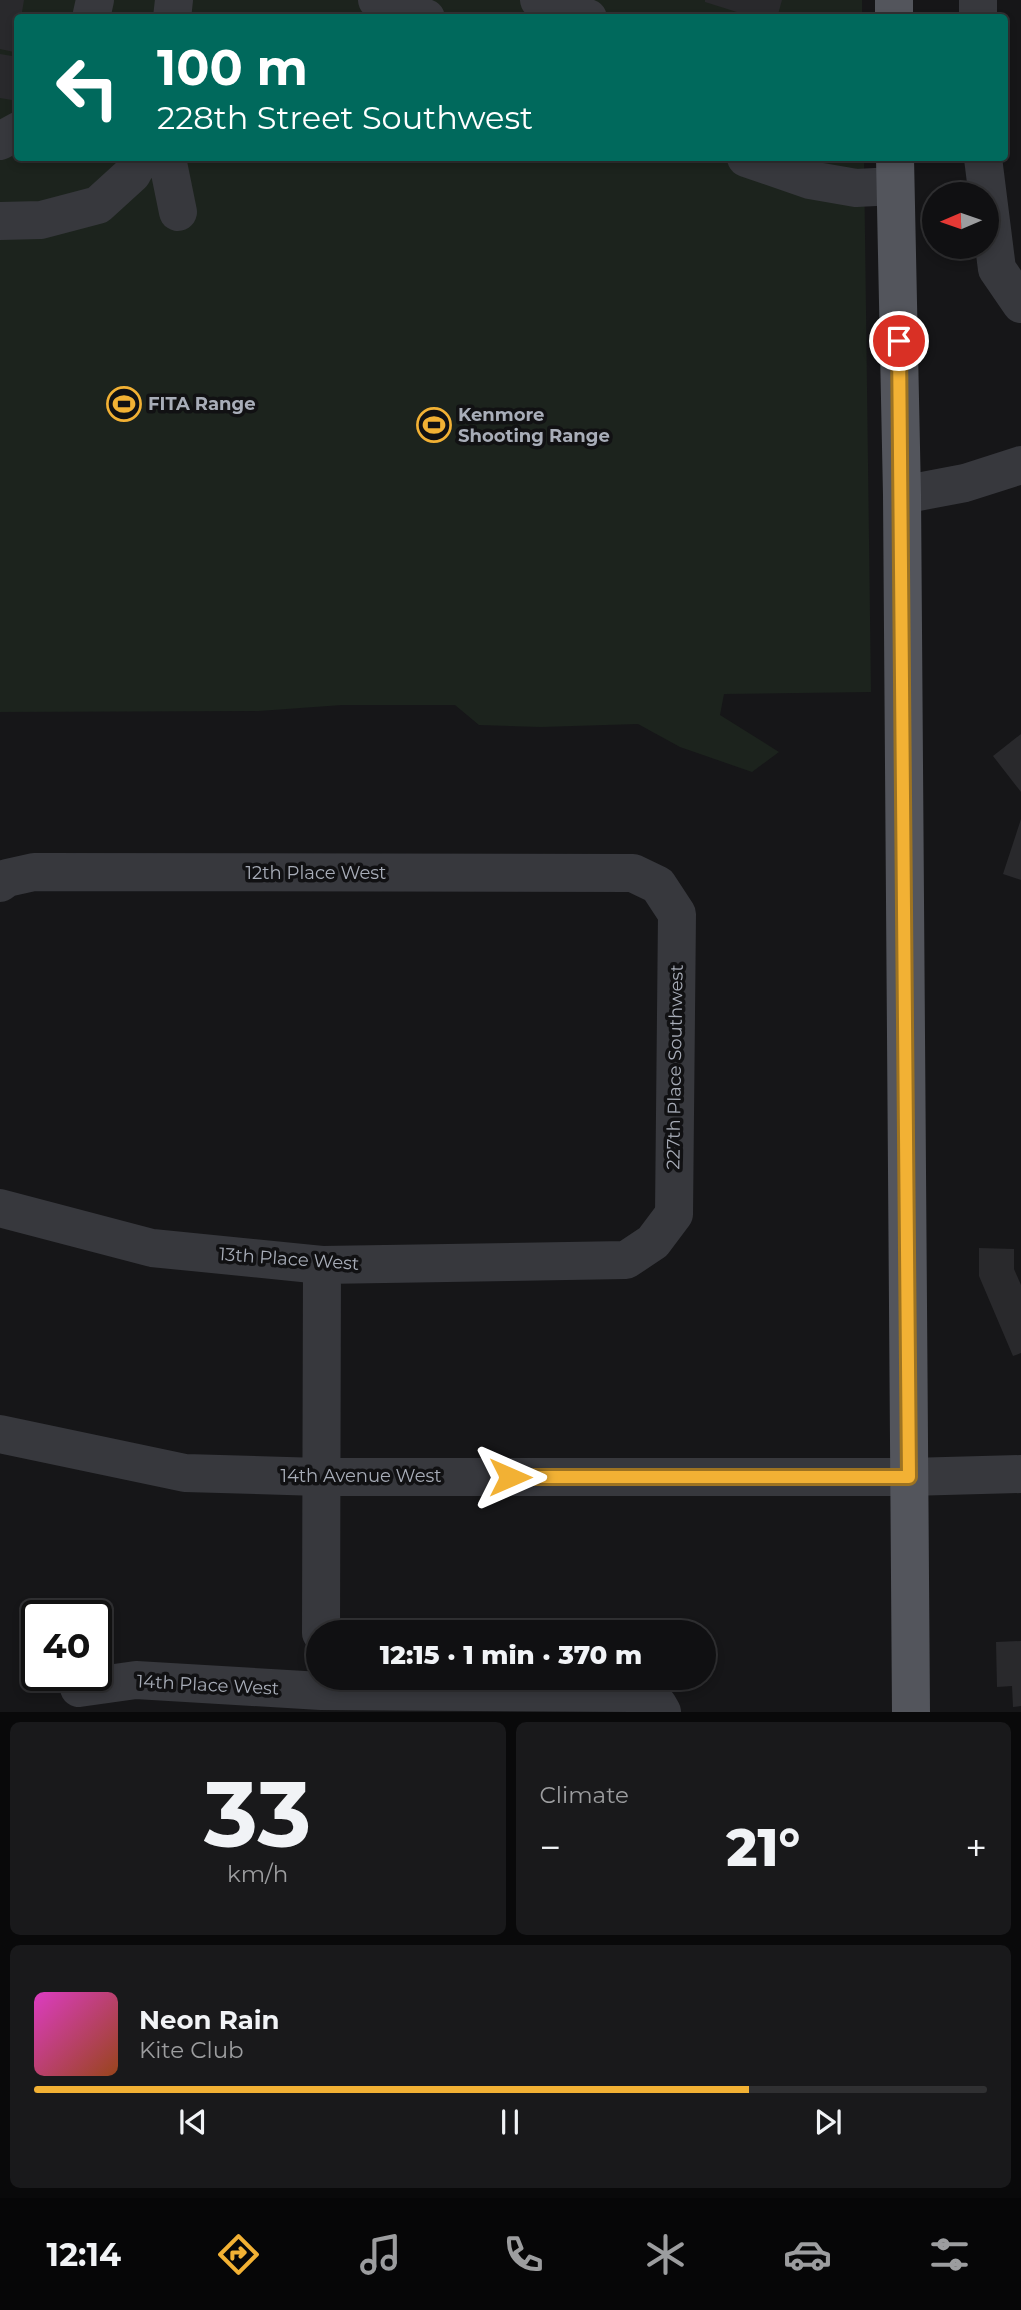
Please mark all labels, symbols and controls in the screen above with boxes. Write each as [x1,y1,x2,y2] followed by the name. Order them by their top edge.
[157,38,308,97] text: 100 m
[42,42,133,133] icon: left
[157,98,533,137] text: 228th Street Southwest
[922,182,999,259] north arrow
[922,182,999,259] map controls
[869,311,929,371] pin
[880,322,918,360] icon: arrive
[105,385,143,423] sports icon: FITA Range
[148,393,256,415] place label: FITA Range
[458,404,610,447] place label: Kenmore Shooting Range
[415,406,453,444] sports icon: Kenmore Shooting Range
[246,862,386,884] street label: 12th Place West
[662,964,688,1170] street label: 227th Place Southwest
[218,1243,360,1275] street label: 13th Place West
[473,1440,547,1514] position arrow
[280,1465,442,1487] street label: 14th Avenue West
[21,1600,112,1691] speed limit sign: 40
[380,1639,642,1671] text: 12:15 · 1 min · 370 m
[136,1670,280,1700] street label: 14th Place West
[204,1759,311,1870] text: 33
[540,1781,629,1809] text: Climate
[726,1816,800,1879] text: 21°
[540,1824,561,1871] text: −
[965,1824,987,1871] text: +
[227,1860,288,1888] text: km/h
[139,2004,280,2036] text: Neon Rain
[139,2036,244,2064] text: Kite Club
[174,2103,212,2141] icon: previous
[491,2103,529,2141] icon: pause
[809,2103,847,2141] icon: next
[214,2230,263,2279] icon: directions
[356,2230,405,2279] icon: music
[499,2230,548,2279] icon: phone
[641,2230,690,2279] icon: climate
[783,2230,832,2279] icon: car
[925,2230,974,2279] icon: filters
[47,2235,121,2274] text: 12:14

